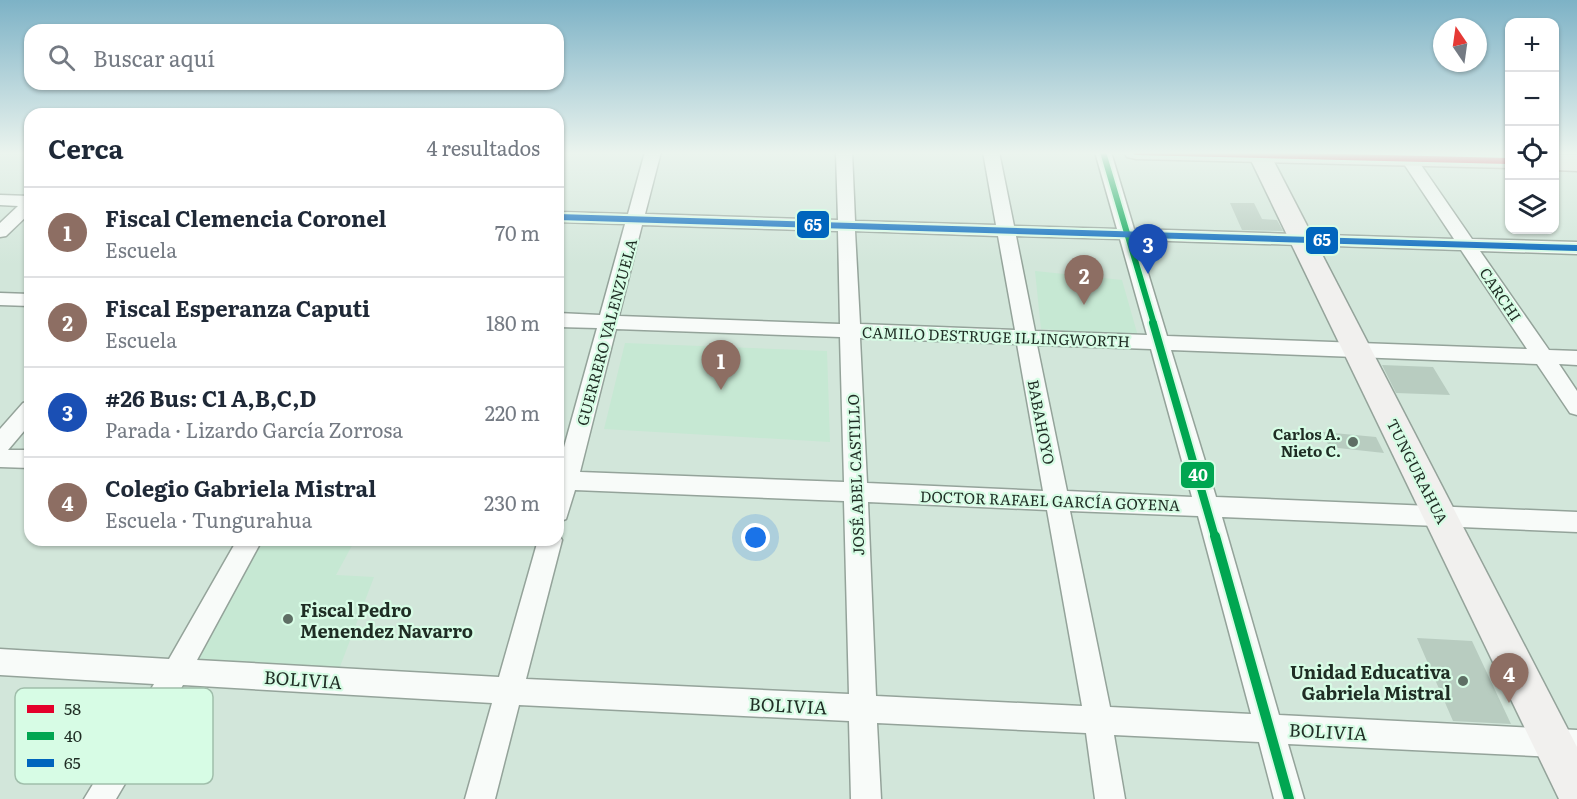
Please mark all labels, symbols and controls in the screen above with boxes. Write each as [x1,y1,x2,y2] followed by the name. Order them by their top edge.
[1433,18,1487,72] north arrow
[1505,18,1559,234] map controls
[1505,18,1559,72] button: +
[24,24,564,90] search box
[45,41,78,74] icon: search
[93,41,215,74] text: Buscar aquí
[1505,72,1559,126] button: −
[1505,126,1559,180] button: locate
[48,128,124,167] text: Cerca
[426,132,540,162] text: 4 resultados
[1505,180,1559,234] button: layers
[105,201,387,234] text: Fiscal Clemencia Coronel
[796,210,830,239] line badge: 65
[804,212,822,236] text: 65
[63,217,72,247] text: 1
[495,217,540,247] text: 70 m
[1128,224,1168,274] pin: 3
[1305,226,1339,255] line badge: 65
[1313,227,1331,251] text: 65
[105,234,177,264] text: Escuela
[570,236,642,428] street label: GUERRERO VALENZUELA
[1064,256,1104,305] pin: 2
[1474,262,1528,326] street label: CARCHI
[105,291,370,324] text: Fiscal Esperanza Caputi
[62,307,73,337] text: 2
[486,307,540,337] text: 180 m
[862,320,1130,352] street label: CAMILO DESTRUGE ILLINGWORTH
[105,324,177,354] text: Escuela
[702,340,740,390] pin: 1
[1023,378,1061,466] street label: BABAHOYO
[105,381,316,414] text: #26 Bus: C1 A,B,C,D
[841,394,869,556] street label: JOSÉ ABEL CASTILLO
[62,397,73,427] text: 3
[485,397,540,427] text: 220 m
[105,414,403,444] text: Parada · Lizardo García Zorrosa
[1382,414,1454,528] street label: TUNGURAHUA
[1273,422,1341,462] place label: Carlos A. Nieto C.
[1346,435,1360,449] marker: Carlos A. Nieto C.
[1180,461,1215,489] line badge: 40
[1188,462,1208,486] text: 40
[105,471,376,504] text: Colegio Gabriela Mistral
[919,484,1181,516] street label: DOCTOR RAFAEL GARCÍA GOYENA
[61,487,74,517] text: 4
[484,487,540,517] text: 230 m
[105,504,312,534] text: Escuela · Tungurahua
[741,523,770,552] your location
[300,596,473,644] place label: Fiscal Pedro Menendez Navarro
[281,612,295,626] marker: Fiscal Pedro Menendez Navarro
[1490,654,1528,703] pin: 4
[1290,658,1452,706] place label: Unidad Educativa Gabriela Mistral
[263,663,343,695] street label: BOLIVIA
[1456,674,1470,688] marker: Unidad Educativa Gabriela Mistral
[15,688,213,784] legend
[748,689,828,721] street label: BOLIVIA
[64,696,81,720] text: 58
[1288,715,1368,747] street label: BOLIVIA
[64,723,82,747] text: 40
[64,750,81,774] text: 65

